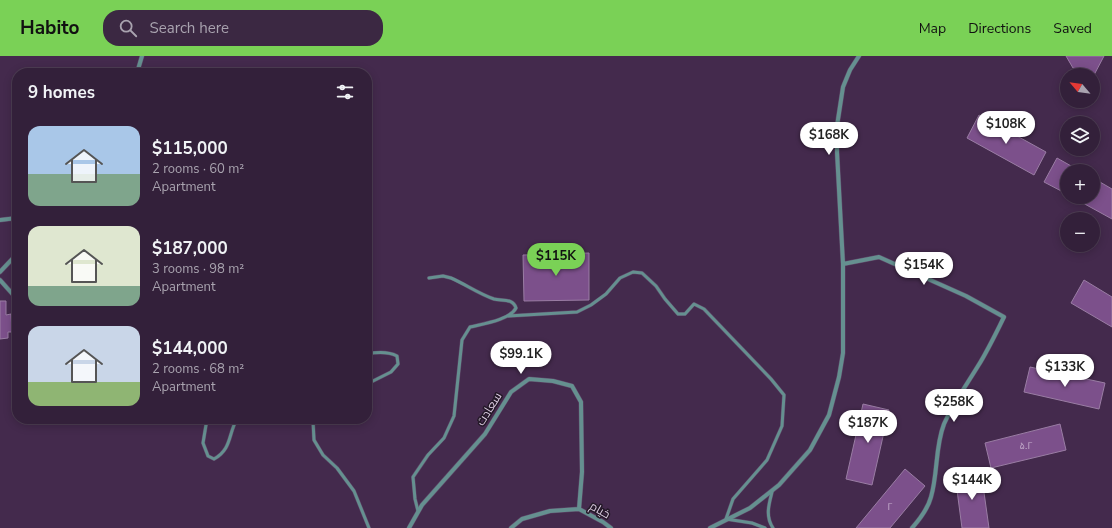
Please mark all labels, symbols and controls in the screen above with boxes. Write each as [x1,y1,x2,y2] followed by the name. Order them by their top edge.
[103,10,383,46] search box
[20,15,79,41] text: Habito
[117,17,139,39] icon: search
[149,18,229,38] text: Search here
[919,19,946,38] text: Map
[968,19,1031,38] text: Directions
[1053,19,1092,38] text: Saved
[1060,68,1100,108] north arrow
[1060,68,1100,252] map controls
[28,81,95,104] text: 9 homes
[334,81,356,103] icon: filters
[978,111,1034,145] pin: $108K
[986,115,1026,133] text: $108K
[1060,116,1100,156] button: layers
[801,122,857,156] pin: $168K
[809,126,849,144] text: $168K
[152,137,228,160] text: $115,000
[60,142,108,190] icon: home
[152,160,244,178] text: 2 rooms · 60 m²
[1060,164,1100,204] button: +
[152,178,215,196] text: Apartment
[1060,212,1100,252] button: −
[152,237,228,260] text: $187,000
[60,242,108,290] icon: home
[528,243,584,277] pin: $115K
[536,247,576,265] text: $115K
[896,252,952,286] pin: $154K
[904,256,944,274] text: $154K
[152,260,244,278] text: 3 rooms · 98 m²
[152,278,215,296] text: Apartment
[152,337,228,360] text: $144,000
[488,341,554,375] pin: $99.1K
[60,342,108,390] icon: home
[499,345,543,363] text: $99.1K
[1037,354,1093,388] pin: $133K
[1045,358,1085,376] text: $133K
[152,360,244,378] text: 2 rooms · 68 m²
[152,378,215,396] text: Apartment
[473,389,505,429] street label: سعادت
[926,389,982,423] pin: $258K
[934,393,974,411] text: $258K
[840,410,896,444] pin: $187K
[848,414,888,432] text: $187K
[1019,439,1033,453] house number: ۵.۲
[944,467,1000,501] pin: $144K
[952,471,992,489] text: $144K
[587,498,613,522] street label: خیام
[887,500,893,514] house number: ۲

